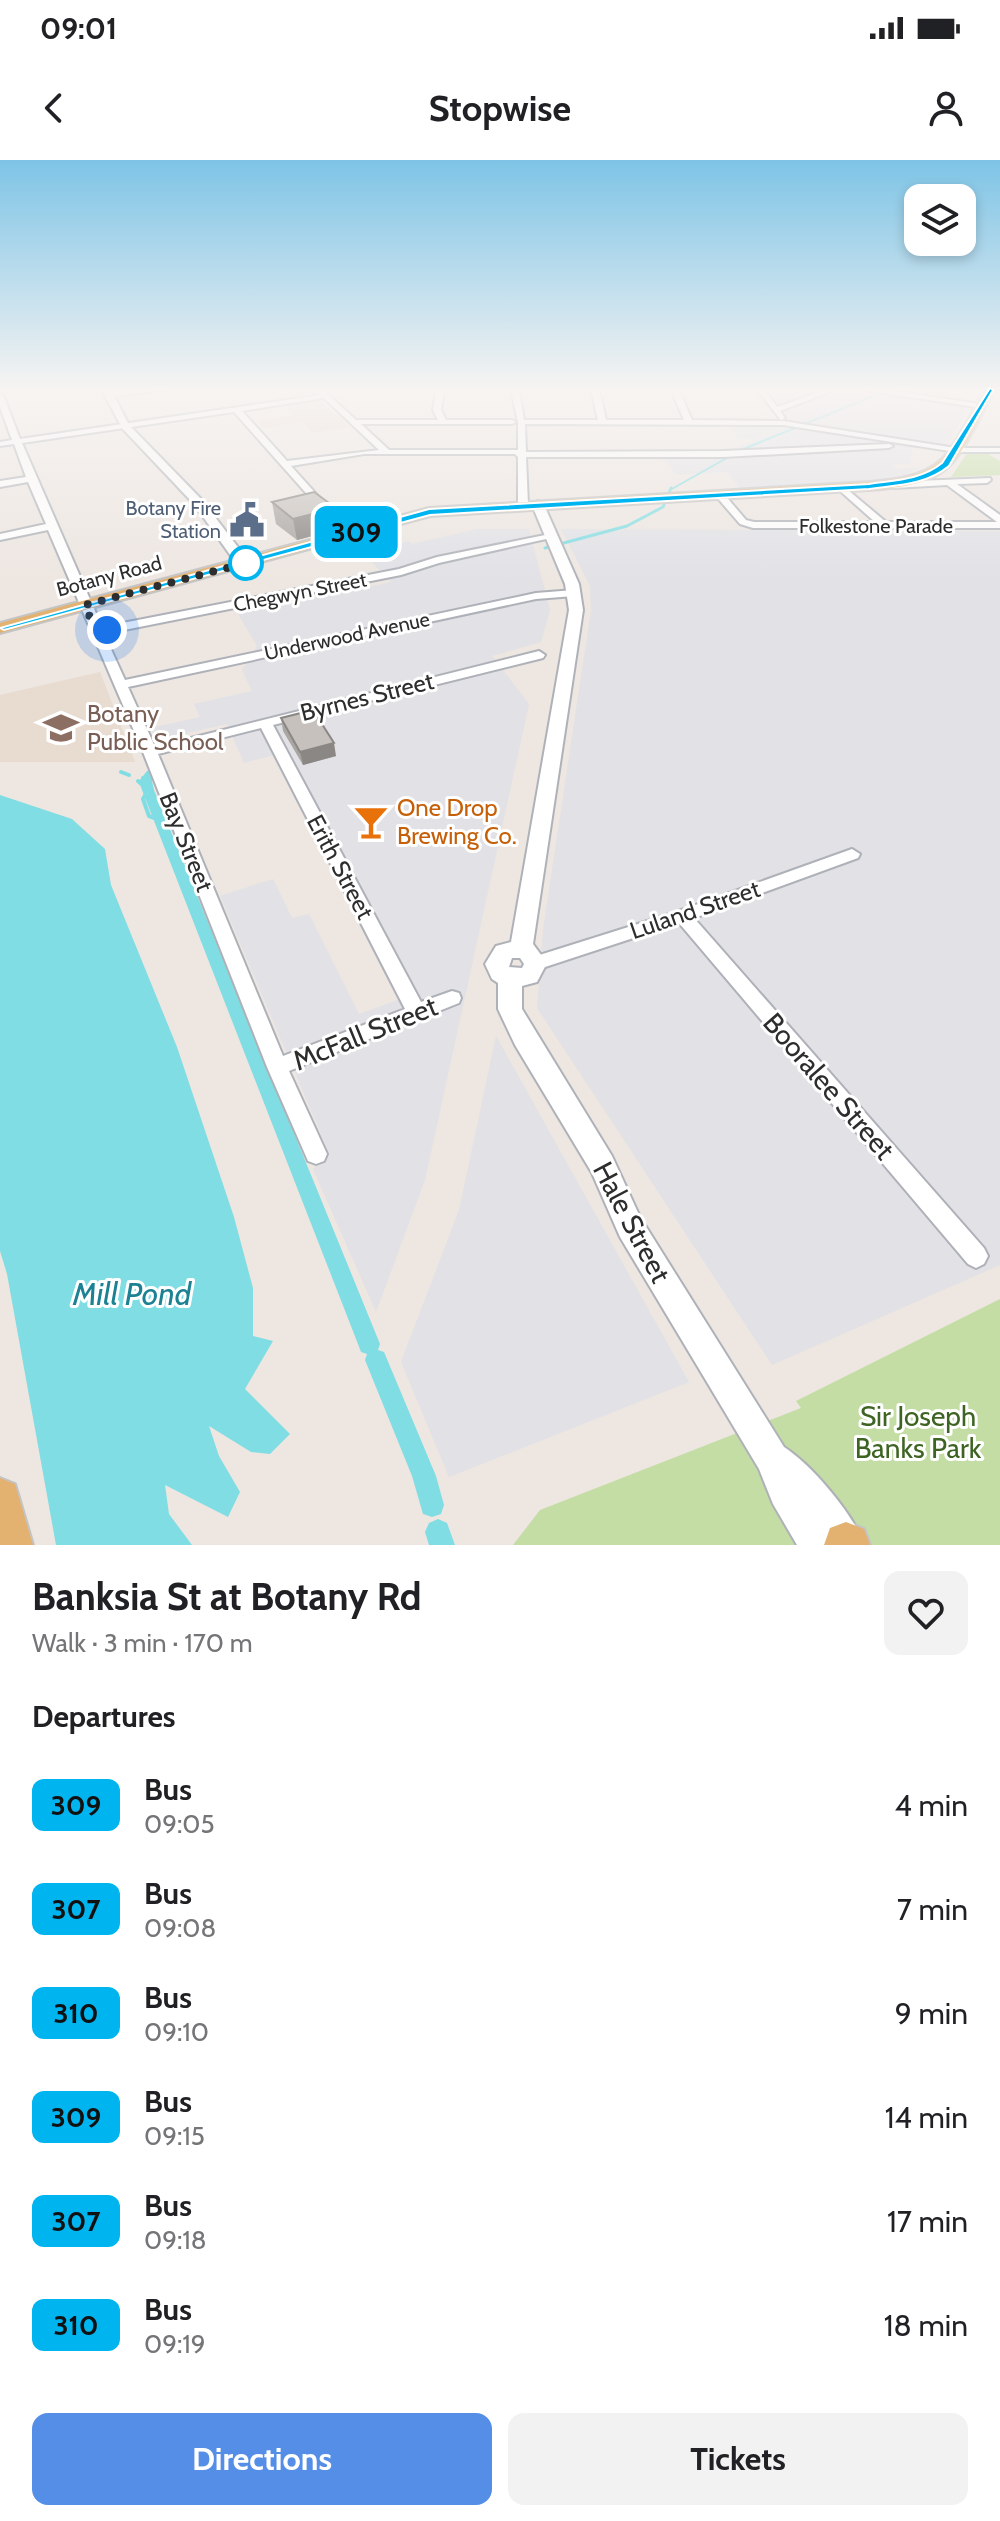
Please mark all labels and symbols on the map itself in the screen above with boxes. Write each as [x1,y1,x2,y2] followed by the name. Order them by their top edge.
[126,496,221,543] place label: Botany Fire Station
[228,501,266,539] public building icon: Botany Fire Station
[310,506,402,558] line badge: 309
[799,514,953,538] street label: Folkestone Parade
[229,546,263,580] unlabelled marker
[54,550,164,602] street label: Botany Road
[231,567,369,617] street label: Chegwyn Street
[262,607,432,665] street label: Underwood Avenue
[87,610,127,650] your location
[297,666,437,727] street label: Byrnes Street
[87,699,224,756] place label: Botany Public School
[42,709,80,747] school or university icon: Botany Public School
[153,788,219,896] street label: Bay Street
[397,793,517,850] place label: One Drop Brewing Co.
[352,803,390,841] bar icon: One Drop Brewing Co.
[301,810,380,924] street label: Erith Street
[626,874,764,945] street label: Luland Street
[288,989,442,1077] street label: McFall Street
[756,1006,902,1166] street label: Booralee Street
[586,1156,678,1288] street label: Hale Street
[72,1274,193,1313] water label: Mill Pond
[855,1399,982,1465] park label: Sir Joseph Banks Park

